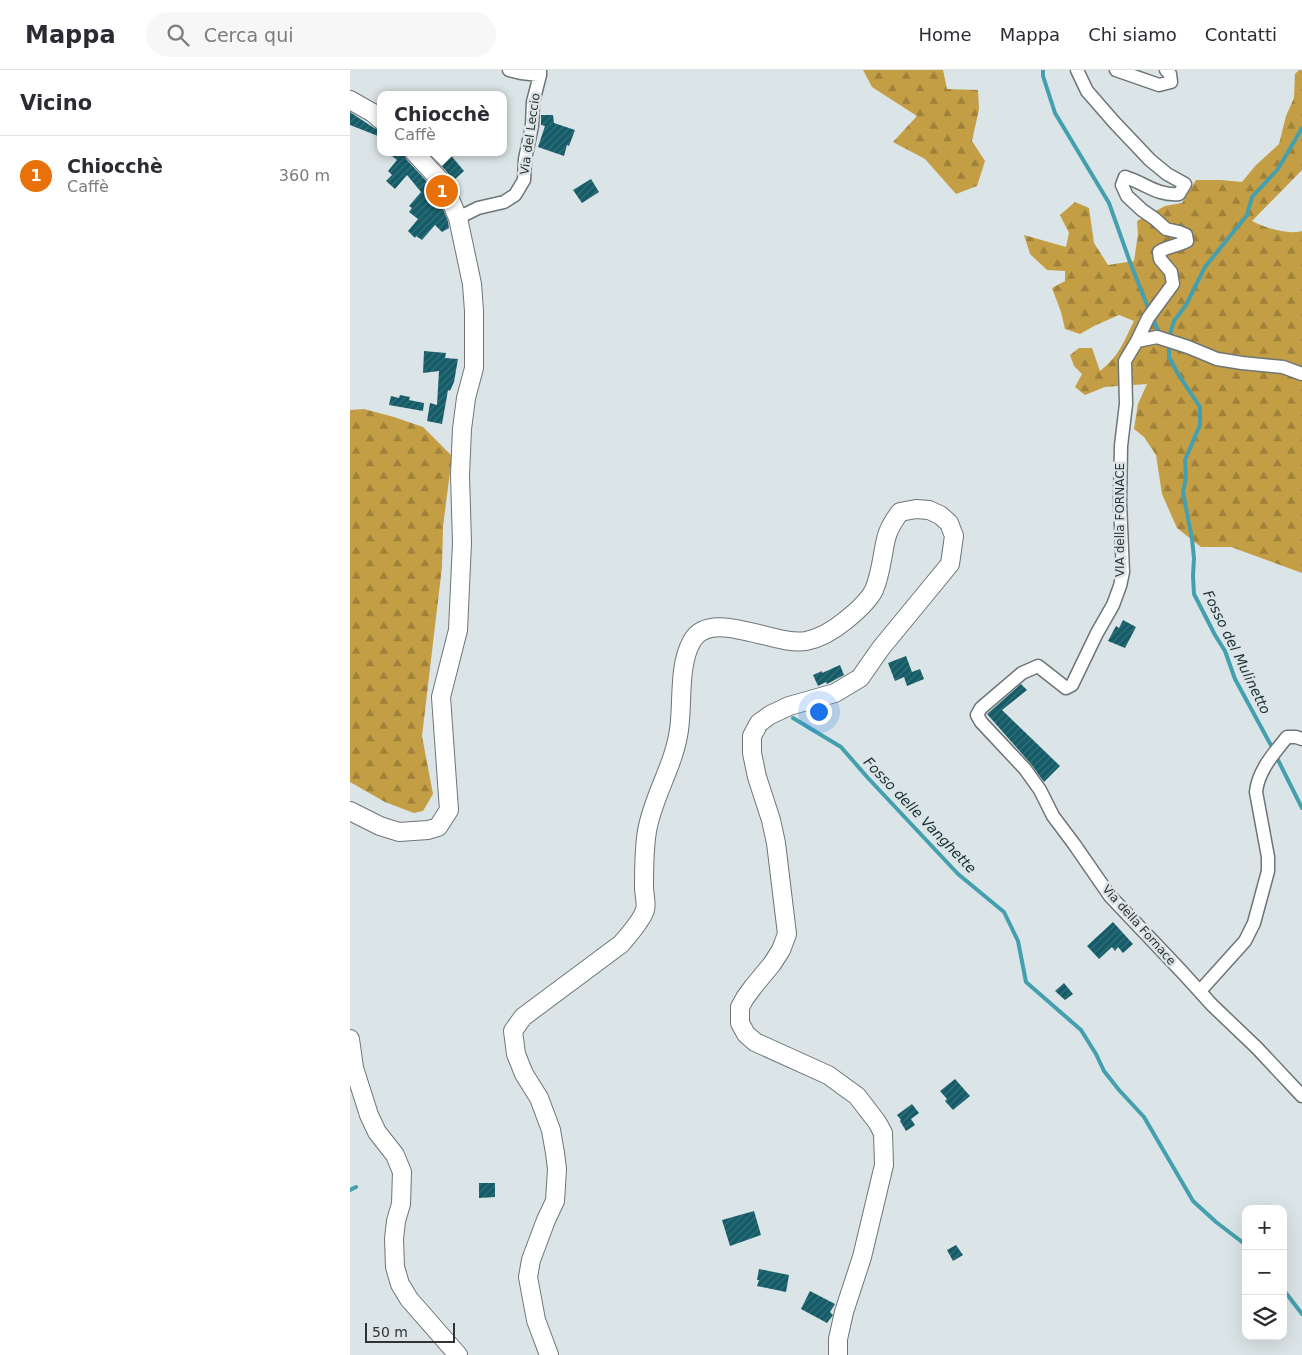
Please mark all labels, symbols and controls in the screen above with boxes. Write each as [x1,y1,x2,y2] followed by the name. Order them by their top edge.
[146,12,496,57] search box
[25,21,116,49] text: Mappa
[164,21,192,49] icon: search
[204,24,294,46] text: Cerca qui
[919,24,972,45] text: Home
[1000,24,1060,45] text: Mappa
[1088,24,1177,45] text: Chi siamo
[1205,24,1277,45] text: Contatti
[20,91,92,115] text: Vicino
[377,91,507,156] popup
[517,92,543,176] street label: Via del Leccio
[394,103,490,125] text: Chiocchè
[394,125,436,144] text: Caffè
[67,155,163,177] text: Chiocchè
[30,166,42,185] text: 1
[279,166,330,185] text: 360 m
[426,172,458,210] pin: 1
[67,177,109,196] text: Caffè
[1113,463,1127,577] street label: VIA della FORNACE
[1200,587,1274,717] water label: Fosso del Mulinetto
[806,699,832,725] your location
[861,754,979,876] water label: Fosso delle Vanghette
[1099,882,1179,968] street label: Via della Fornace
[1242,1205,1287,1340] map controls
[1242,1205,1287,1250] button: +
[1242,1250,1287,1295] button: −
[1242,1295,1287,1340] button: layers
[365,1320,455,1343] scale bar
[372,1324,408,1340] text: 50 m

